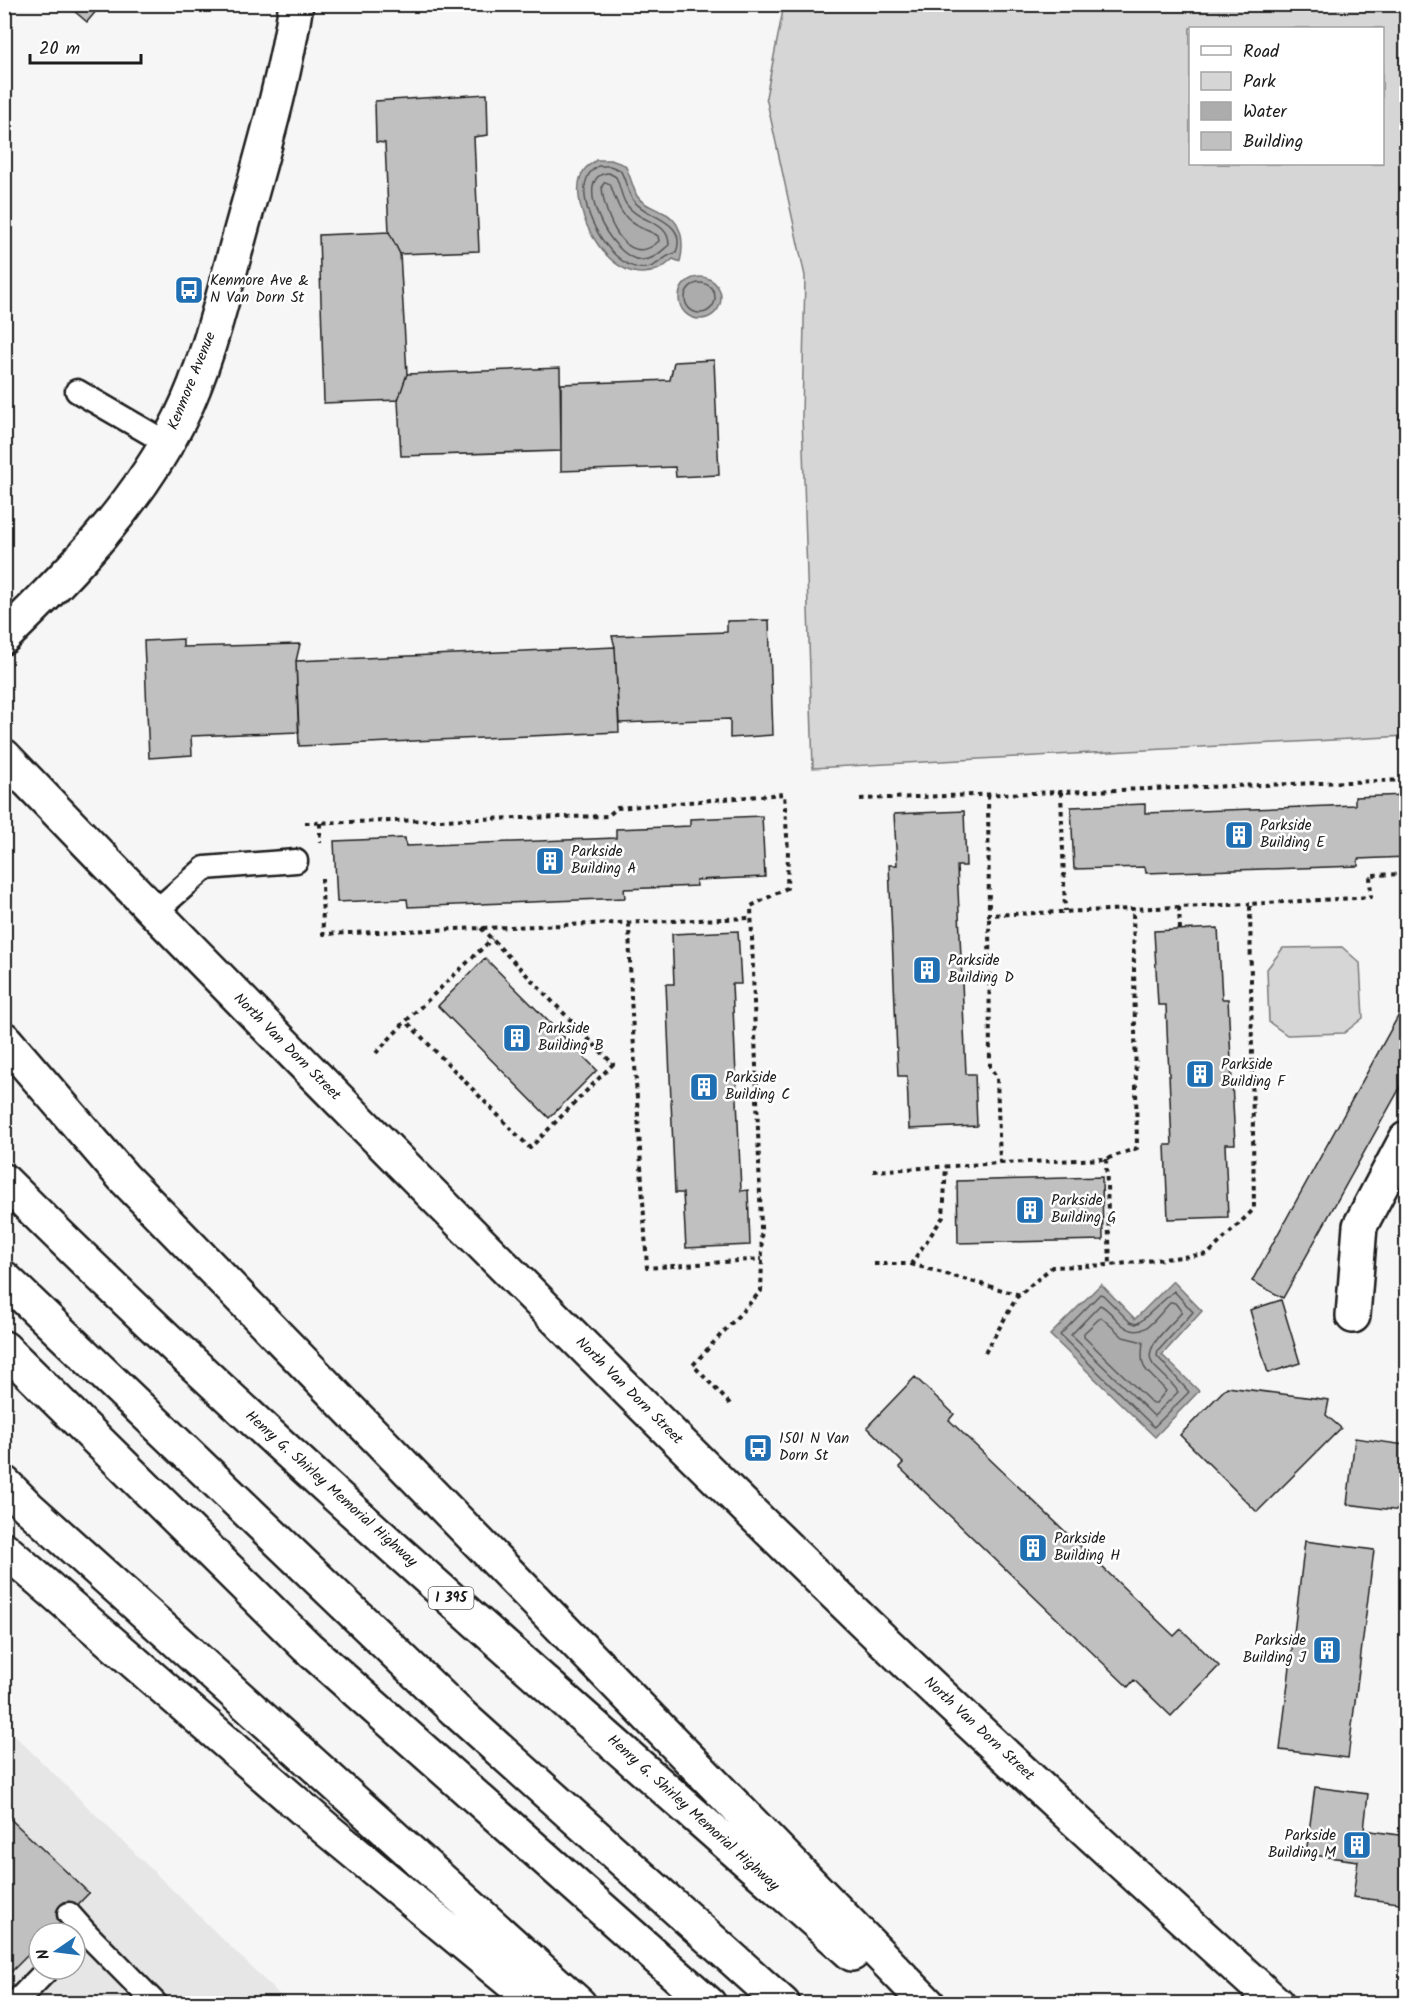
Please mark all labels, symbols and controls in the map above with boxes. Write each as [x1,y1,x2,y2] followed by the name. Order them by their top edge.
[30,27,141,65] scale bar
[1189,27,1384,165] legend
[39,35,80,64] text: 20 m
[1243,38,1280,67] text: Road
[1243,68,1276,97] text: Park
[1243,98,1288,127] text: Water
[1243,128,1303,157] text: Building
[210,269,309,310] place label: Kenmore Ave & N Van Dorn St
[173,274,205,306] bus stop icon: Kenmore Ave & N Van Dorn St
[161,328,223,434] street label: Kenmore Avenue
[1260,814,1326,855] place label: Parkside Building E
[1223,819,1255,851] building icon: Parkside Building E
[571,840,636,881] place label: Parkside Building A
[534,845,566,877] building icon: Parkside Building A
[948,949,1014,990] place label: Parkside Building D
[911,954,943,986] building icon: Parkside Building D
[227,987,347,1107] street label: North Van Dorn Street
[538,1017,604,1058] place label: Parkside Building B
[501,1022,533,1054] building icon: Parkside Building B
[1221,1053,1286,1094] place label: Parkside Building F
[1184,1058,1216,1090] building icon: Parkside Building F
[725,1066,790,1107] place label: Parkside Building C
[688,1071,720,1103] building icon: Parkside Building C
[1051,1189,1116,1230] place label: Parkside Building G
[1014,1194,1046,1226] building icon: Parkside Building G
[569,1331,689,1451] street label: North Van Dorn Street
[239,1405,423,1574] street label: Henry G. Shirley Memorial Highway
[779,1427,849,1468] place label: 1501 N Van Dorn St
[742,1432,774,1464] bus stop icon: 1501 N Van Dorn St
[1054,1527,1120,1568] place label: Parkside Building H
[1017,1532,1049,1564] building icon: Parkside Building H
[428,1587,474,1609] road number: I 395
[1243,1629,1307,1670] place label: Parkside Building J
[1311,1634,1343,1666] building icon: Parkside Building J
[918,1671,1040,1787] street label: North Van Dorn Street
[601,1729,785,1898] street label: Henry G. Shirley Memorial Highway
[1268,1824,1336,1865] place label: Parkside Building M
[1341,1829,1373,1861] building icon: Parkside Building M
[27,1921,87,1981] north arrow
[31,1946,57,1962] text: N

